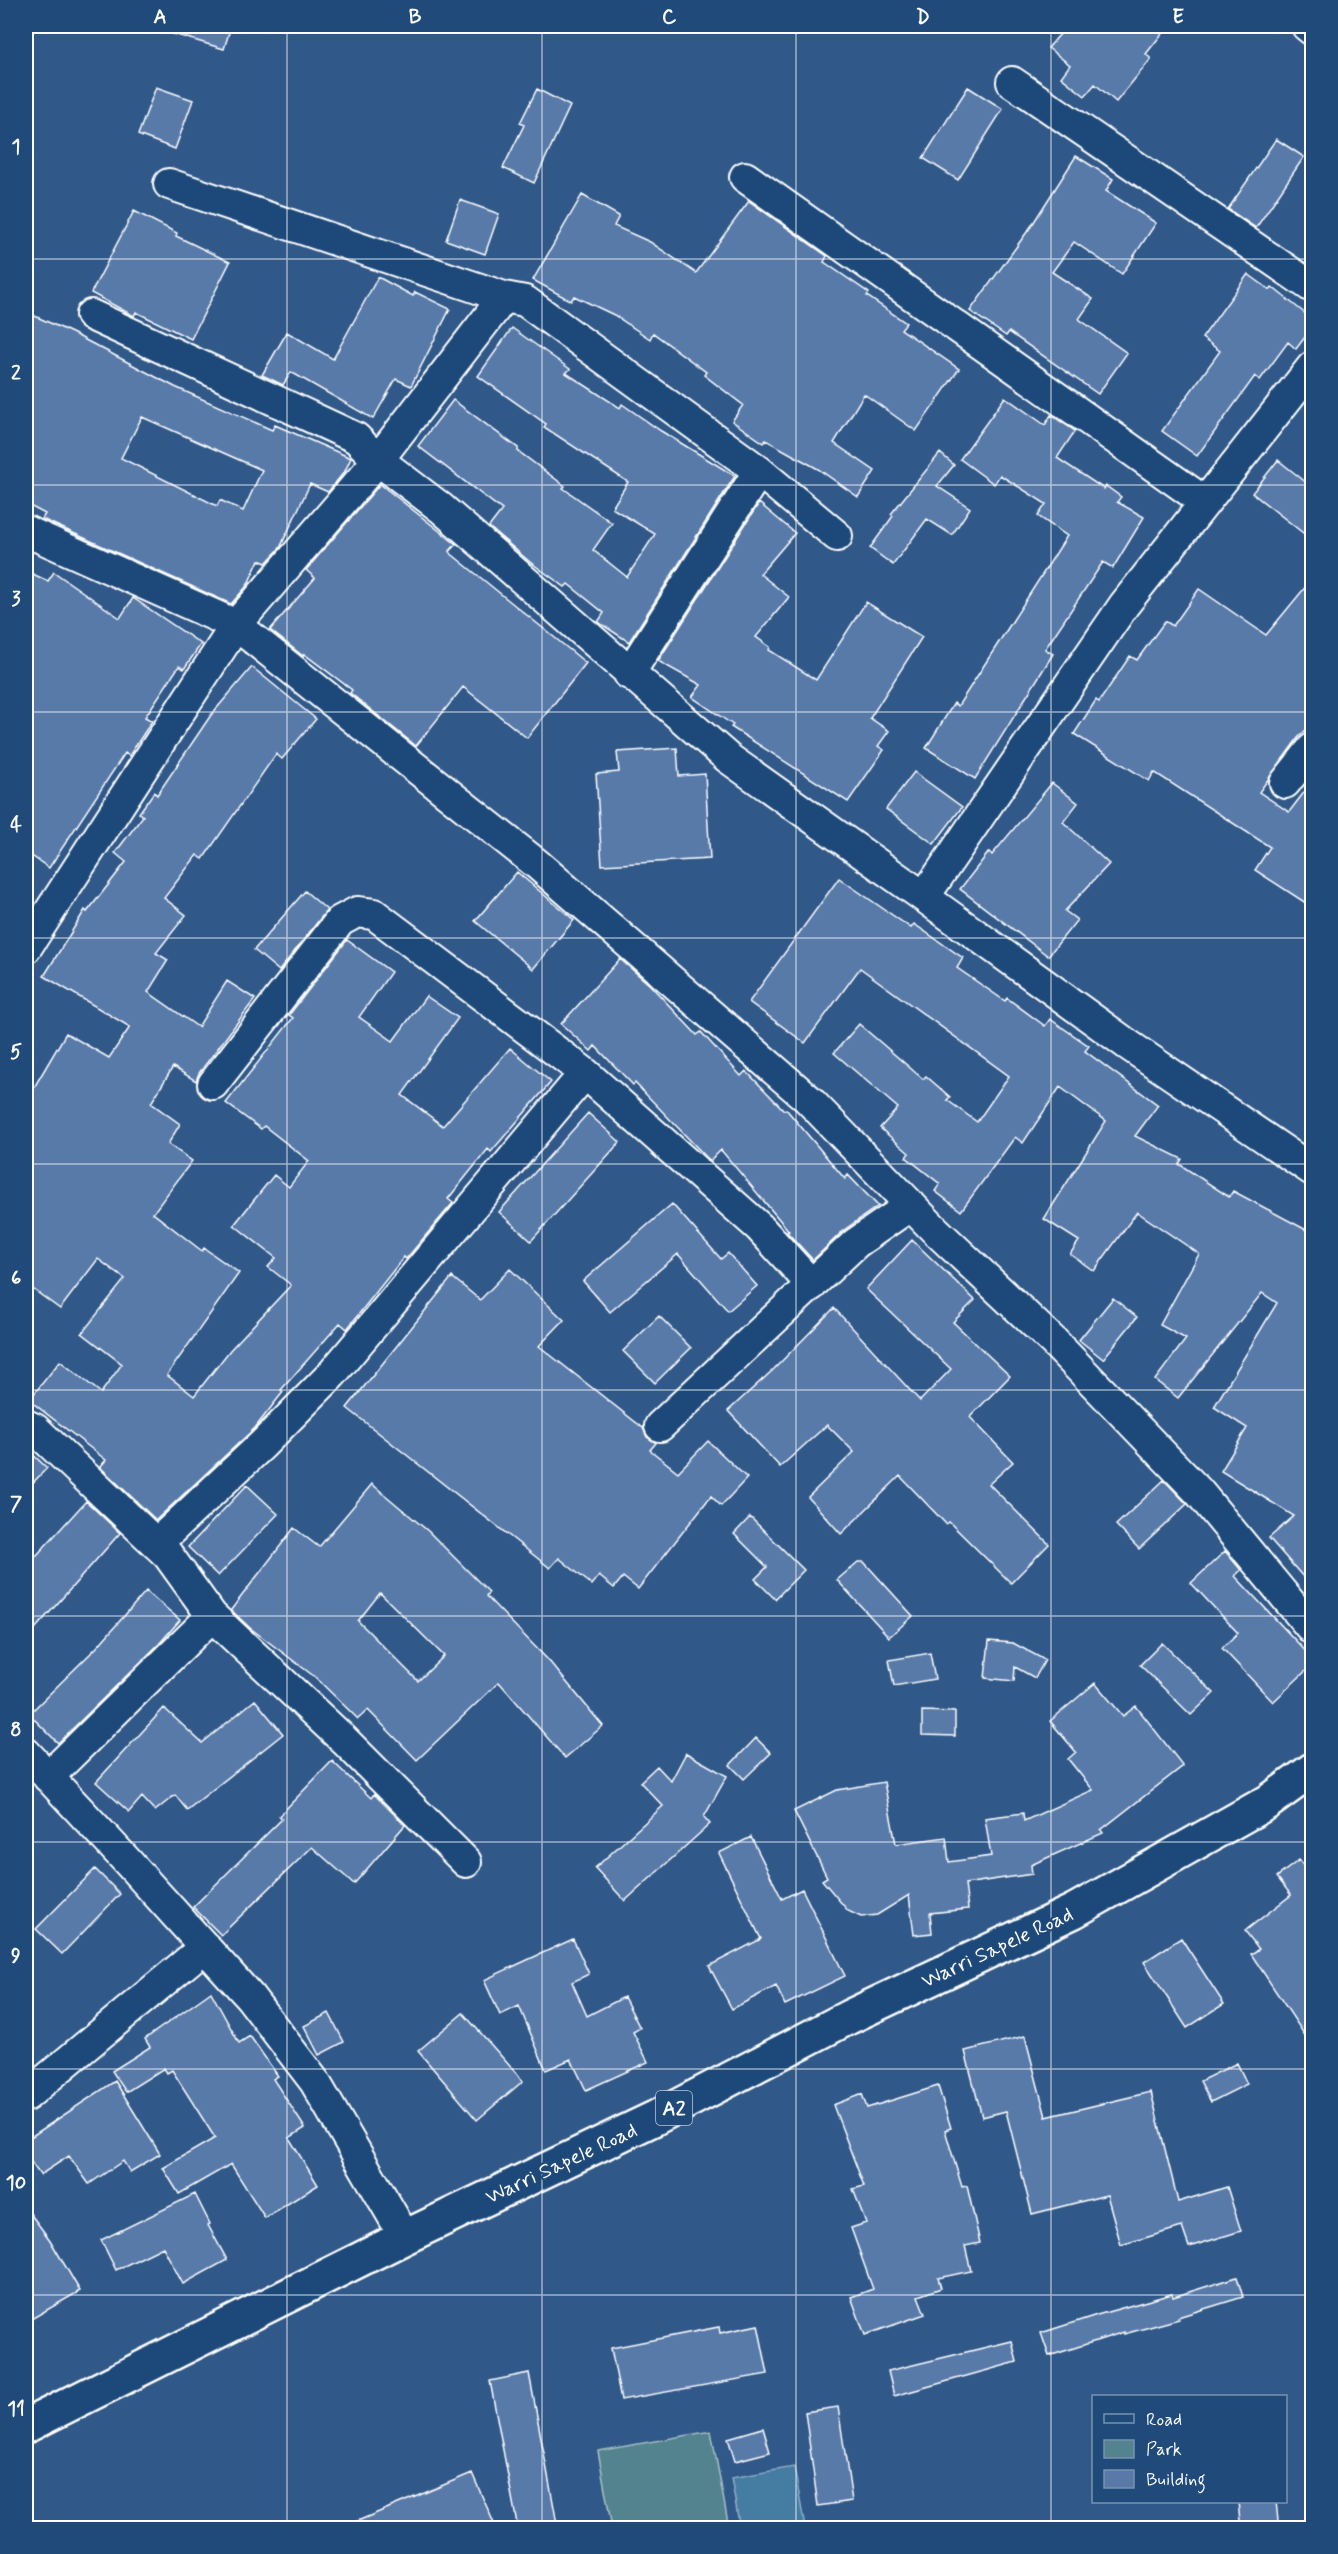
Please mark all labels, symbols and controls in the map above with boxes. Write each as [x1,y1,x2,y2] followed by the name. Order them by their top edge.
[153,4,167,31] text: A
[409,4,422,31] text: B
[662,4,677,31] text: C
[916,4,930,31] text: D
[1172,4,1184,31] text: E
[12,134,20,161] text: 1
[11,360,21,387] text: 2
[11,586,21,613] text: 3
[10,812,22,839] text: 4
[10,1039,22,1066] text: 5
[11,1265,21,1292] text: 6
[10,1491,22,1518] text: 7
[10,1717,22,1744] text: 8
[917,1900,1078,1995] street label: Warri Sapele Road
[11,1943,21,1970] text: 9
[656,2091,692,2125] road number: A2
[481,2116,642,2211] street label: Warri Sapele Road
[6,2170,26,2197] text: 10
[1092,2395,1287,2503] legend
[7,2396,25,2423] text: 11
[1146,2408,1182,2432] text: Road
[1146,2438,1182,2462] text: Park
[1146,2468,1206,2494] text: Building

